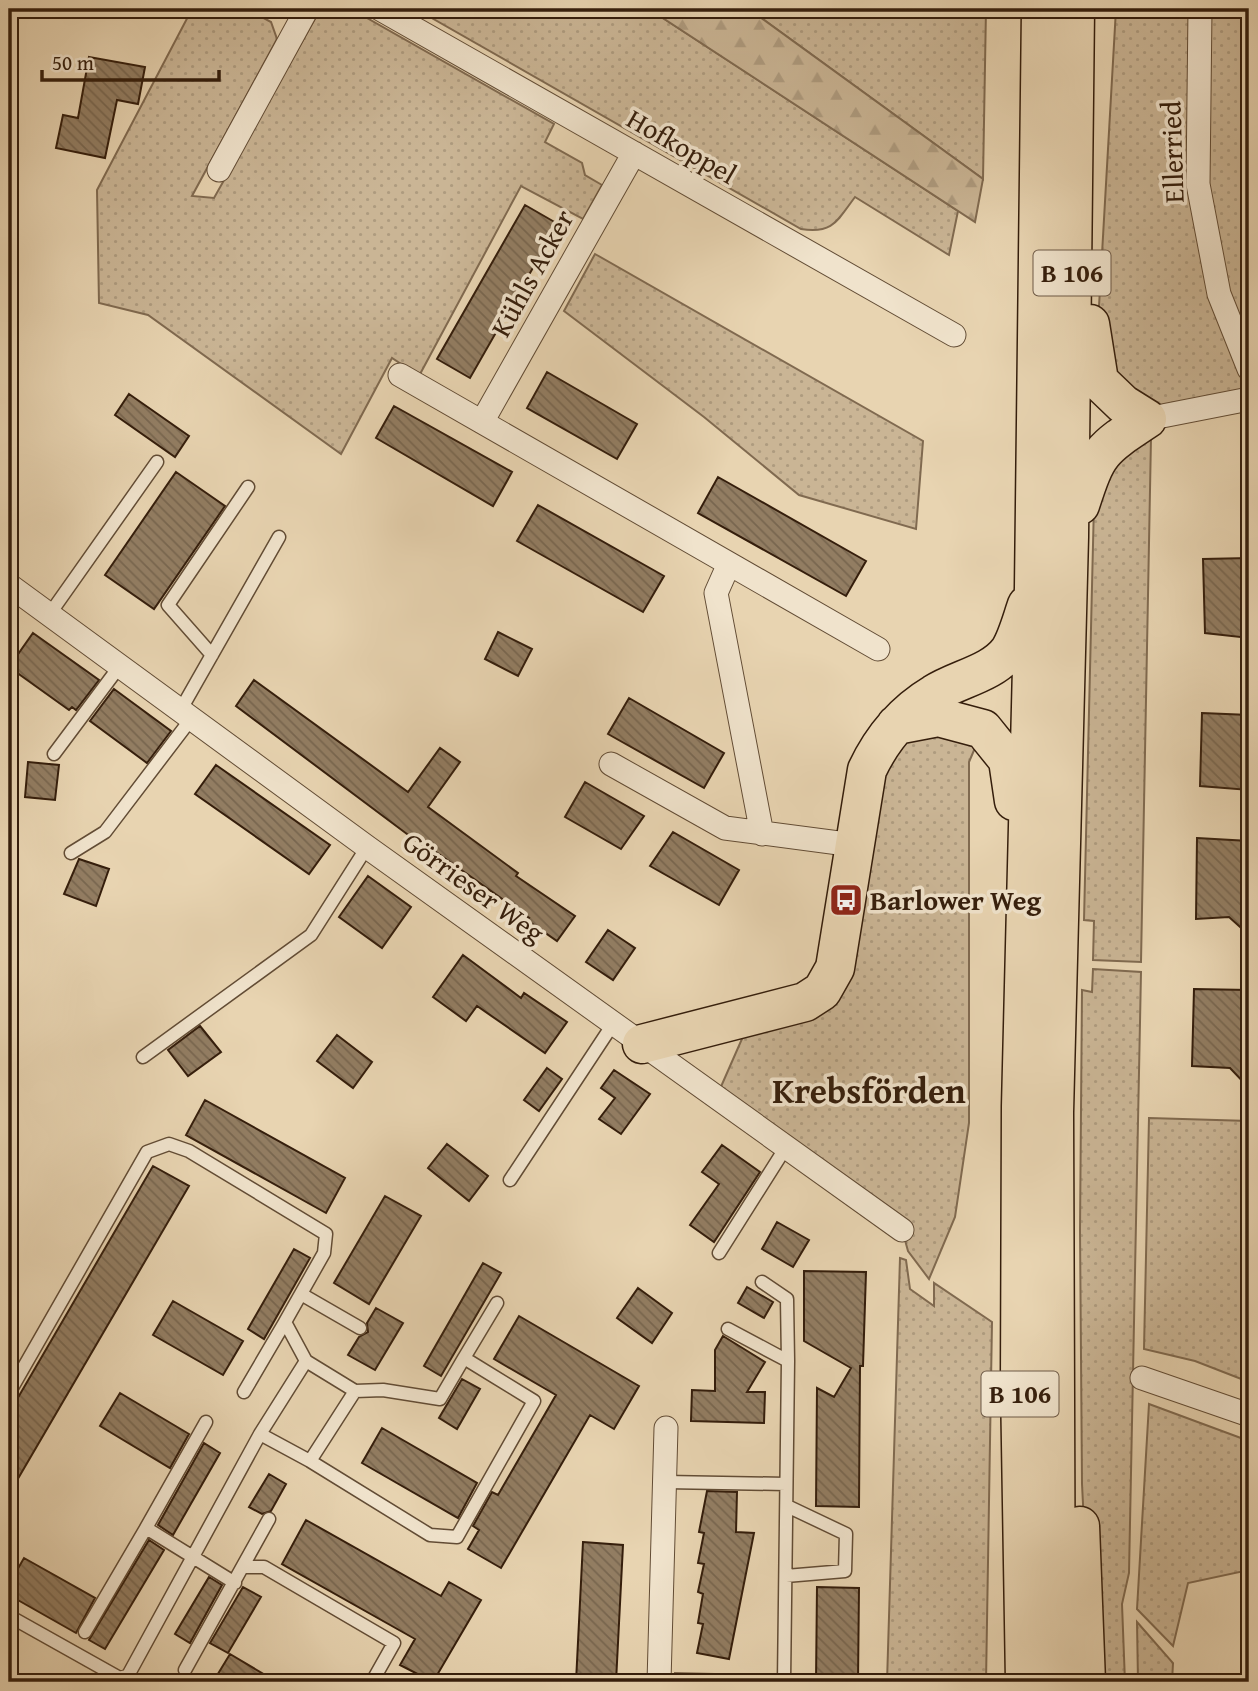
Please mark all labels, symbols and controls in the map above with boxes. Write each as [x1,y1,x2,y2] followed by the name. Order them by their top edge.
[42,38,219,82] scale bar
[52,47,94,78] text: 50 m
[620,98,745,194] street label: Hofkoppel
[1149,100,1194,204] street label: Ellerried
[480,201,584,344] street label: Kühls Acker
[1034,250,1110,296] road number: B 106
[395,821,554,952] street label: Görrieser Weg
[870,879,1042,920] place label: Barlower Weg
[827,881,865,919] bus stop icon: Barlower Weg
[772,1065,966,1116] district label: Krebsförden
[982,1372,1058,1416] road number: B 106

